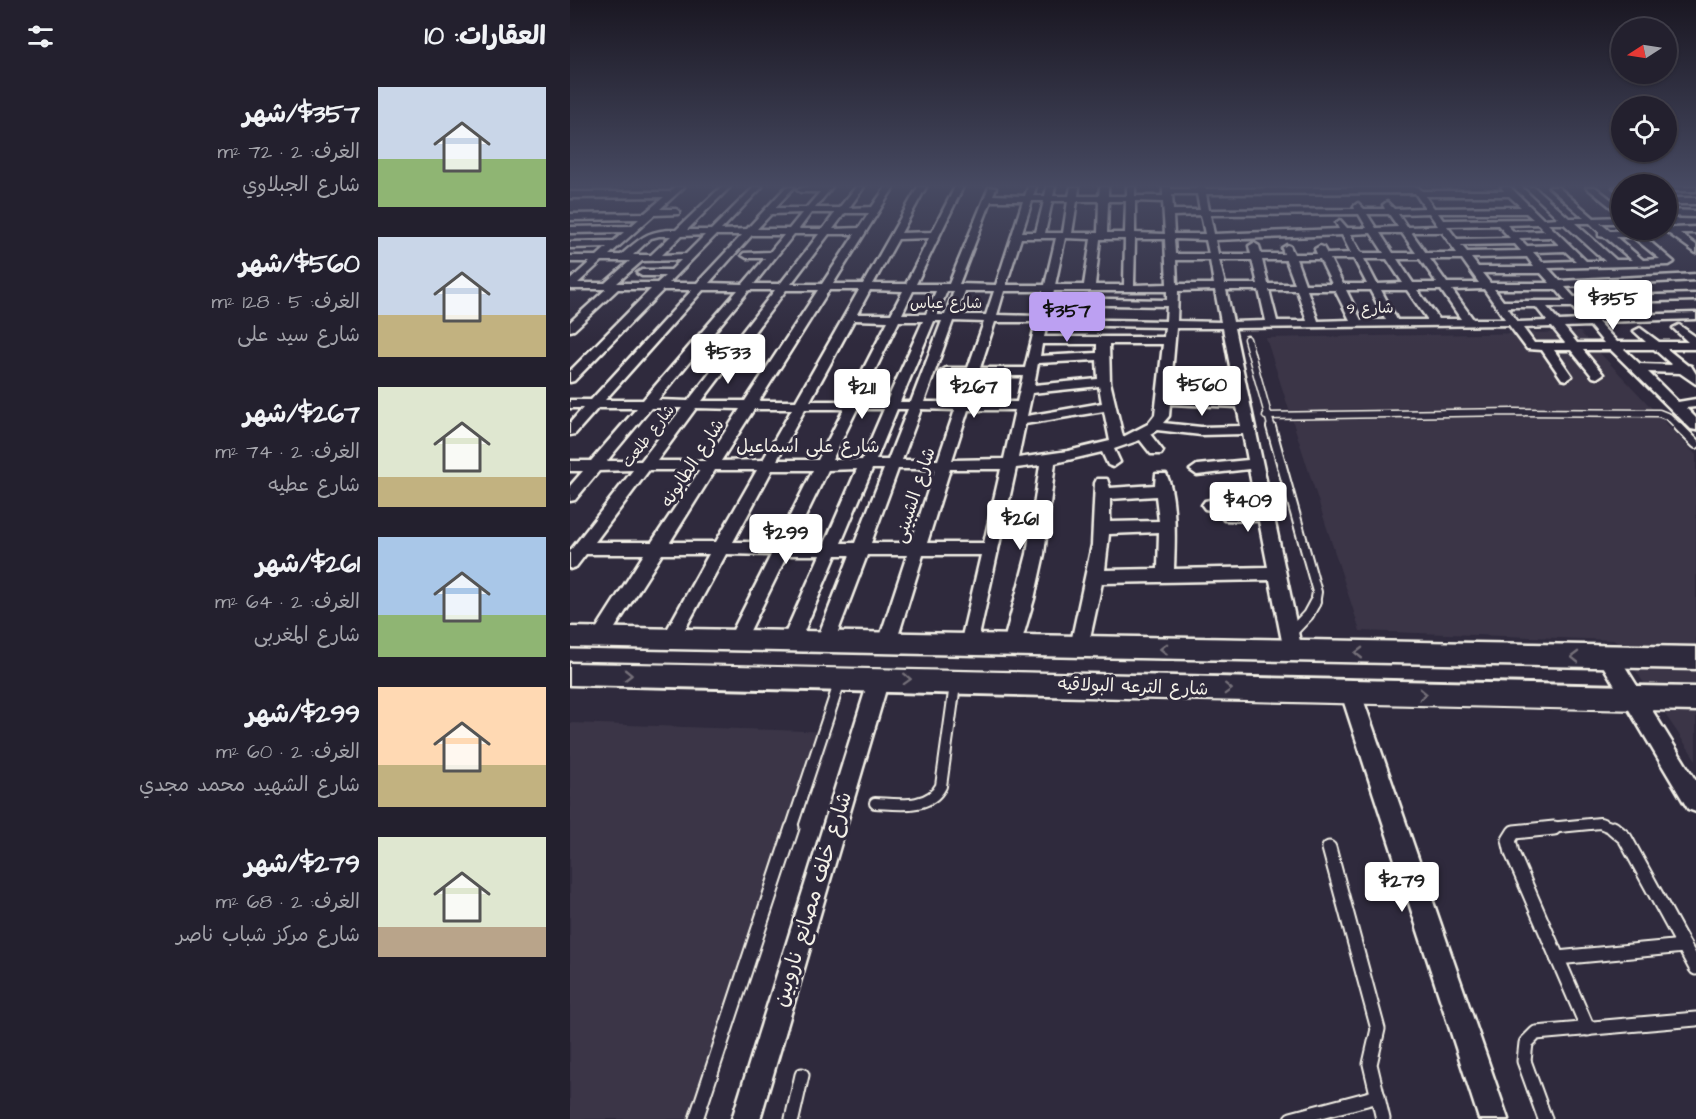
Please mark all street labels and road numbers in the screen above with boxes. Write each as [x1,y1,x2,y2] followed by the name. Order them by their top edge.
[910,293,982,314] street label: شارع عباس
[1346,298,1394,319] street label: شارع 9
[617,400,680,472] street label: شارع طلعت
[654,414,731,513] street label: شارع الطابونه
[736,434,880,459] street label: شارع على اسماعيل
[887,444,942,546] street label: شارع الشبينى
[1057,671,1209,702] street label: شارع الترعه البولاقيه
[766,788,859,1010] street label: شارع خلف مصانع ناروبين

